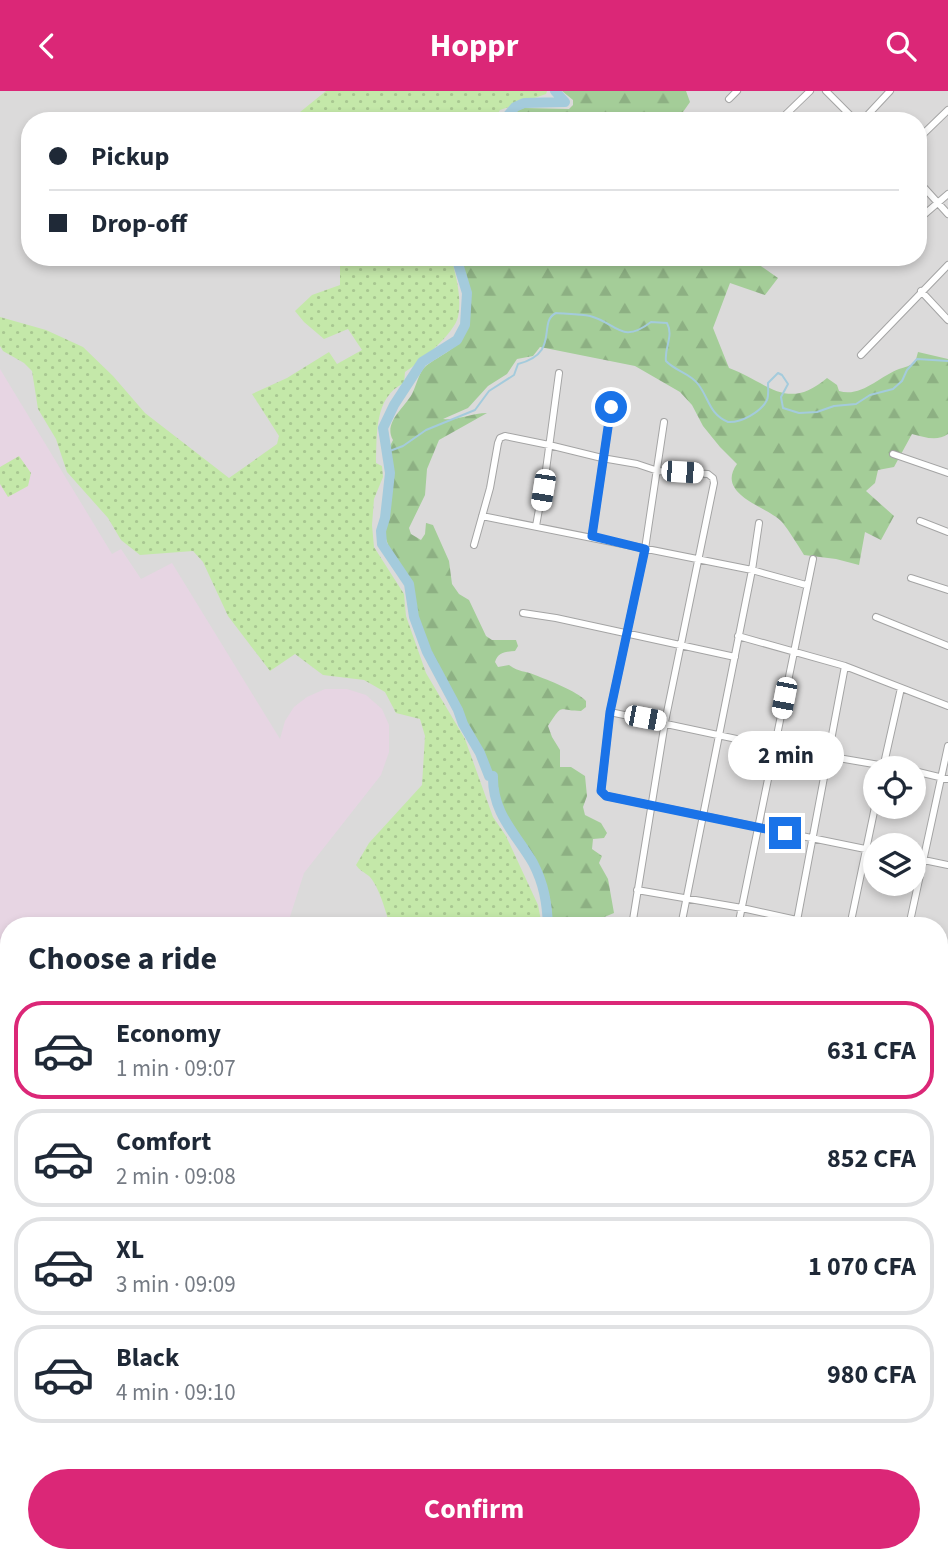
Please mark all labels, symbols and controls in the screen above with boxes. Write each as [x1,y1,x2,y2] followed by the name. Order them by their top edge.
[430,23,518,69] text: Hoppr
[28,27,66,65] icon: back
[882,27,920,65] icon: search
[91,138,169,175] text: Pickup
[91,205,187,242] text: Drop-off
[595,391,627,423] route start
[661,460,704,484] car
[530,468,557,512] car
[770,675,799,721] car
[623,704,668,732] car
[727,731,843,781] callout: 2 min
[758,739,814,772] text: 2 min
[863,756,926,896] map controls
[863,756,926,819] button: locate
[769,817,801,849] route end
[863,833,926,896] button: layers
[28,936,217,982] text: Choose a ride
[116,1015,221,1052] text: Economy
[32,1019,95,1082] icon: car
[827,1032,916,1069] text: 631 CFA
[116,1052,236,1085] text: 1 min · 09:07
[116,1123,211,1160] text: Comfort
[32,1127,95,1190] icon: car
[827,1140,916,1177] text: 852 CFA
[116,1160,236,1193] text: 2 min · 09:08
[116,1231,144,1268] text: XL
[32,1235,95,1298] icon: car
[808,1248,916,1285] text: 1 070 CFA
[116,1268,236,1301] text: 3 min · 09:09
[116,1339,179,1376] text: Black
[32,1343,95,1406] icon: car
[827,1356,916,1393] text: 980 CFA
[116,1376,236,1409] text: 4 min · 09:10
[28,1469,920,1549] button: Confirm

